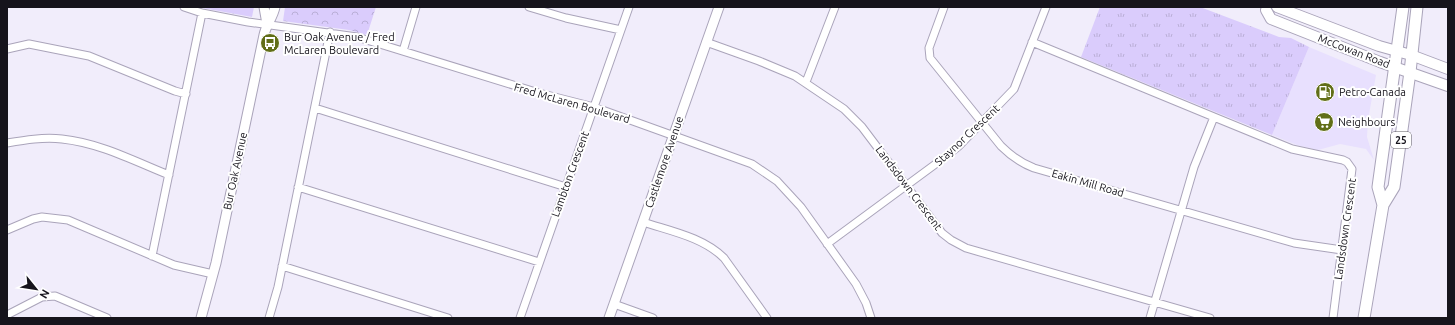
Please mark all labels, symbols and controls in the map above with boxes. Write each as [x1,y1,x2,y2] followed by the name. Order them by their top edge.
[284,31,395,56] place label: Bur Oak Avenue / Fred McLaren Boulevard
[259,32,281,54] bus stop icon: Bur Oak Avenue / Fred McLaren Boulevard
[1316,32,1392,70] street label: McCowan Road
[513,81,631,125] street label: Fred McLaren Boulevard
[1314,81,1336,103] fuel station icon: Petro-Canada
[1339,86,1406,98] place label: Petro-Canada
[932,102,1002,168] street label: Staynor Crescent
[1313,111,1335,133] supermarket icon: Neighbours
[643,115,685,209] street label: Castlemore Avenue
[1338,116,1396,128] place label: Neighbours
[549,129,591,218] street label: Lambton Crescent
[221,131,249,211] street label: Bur Oak Avenue
[1391,132,1411,148] road number: 25
[873,143,945,233] street label: Landsdown Crescent
[1050,167,1126,199] street label: Eakin Mill Road
[1332,177,1358,281] street label: Landsdown Crescent
[16,269,56,309] north arrow
[37,287,52,301] text: N

